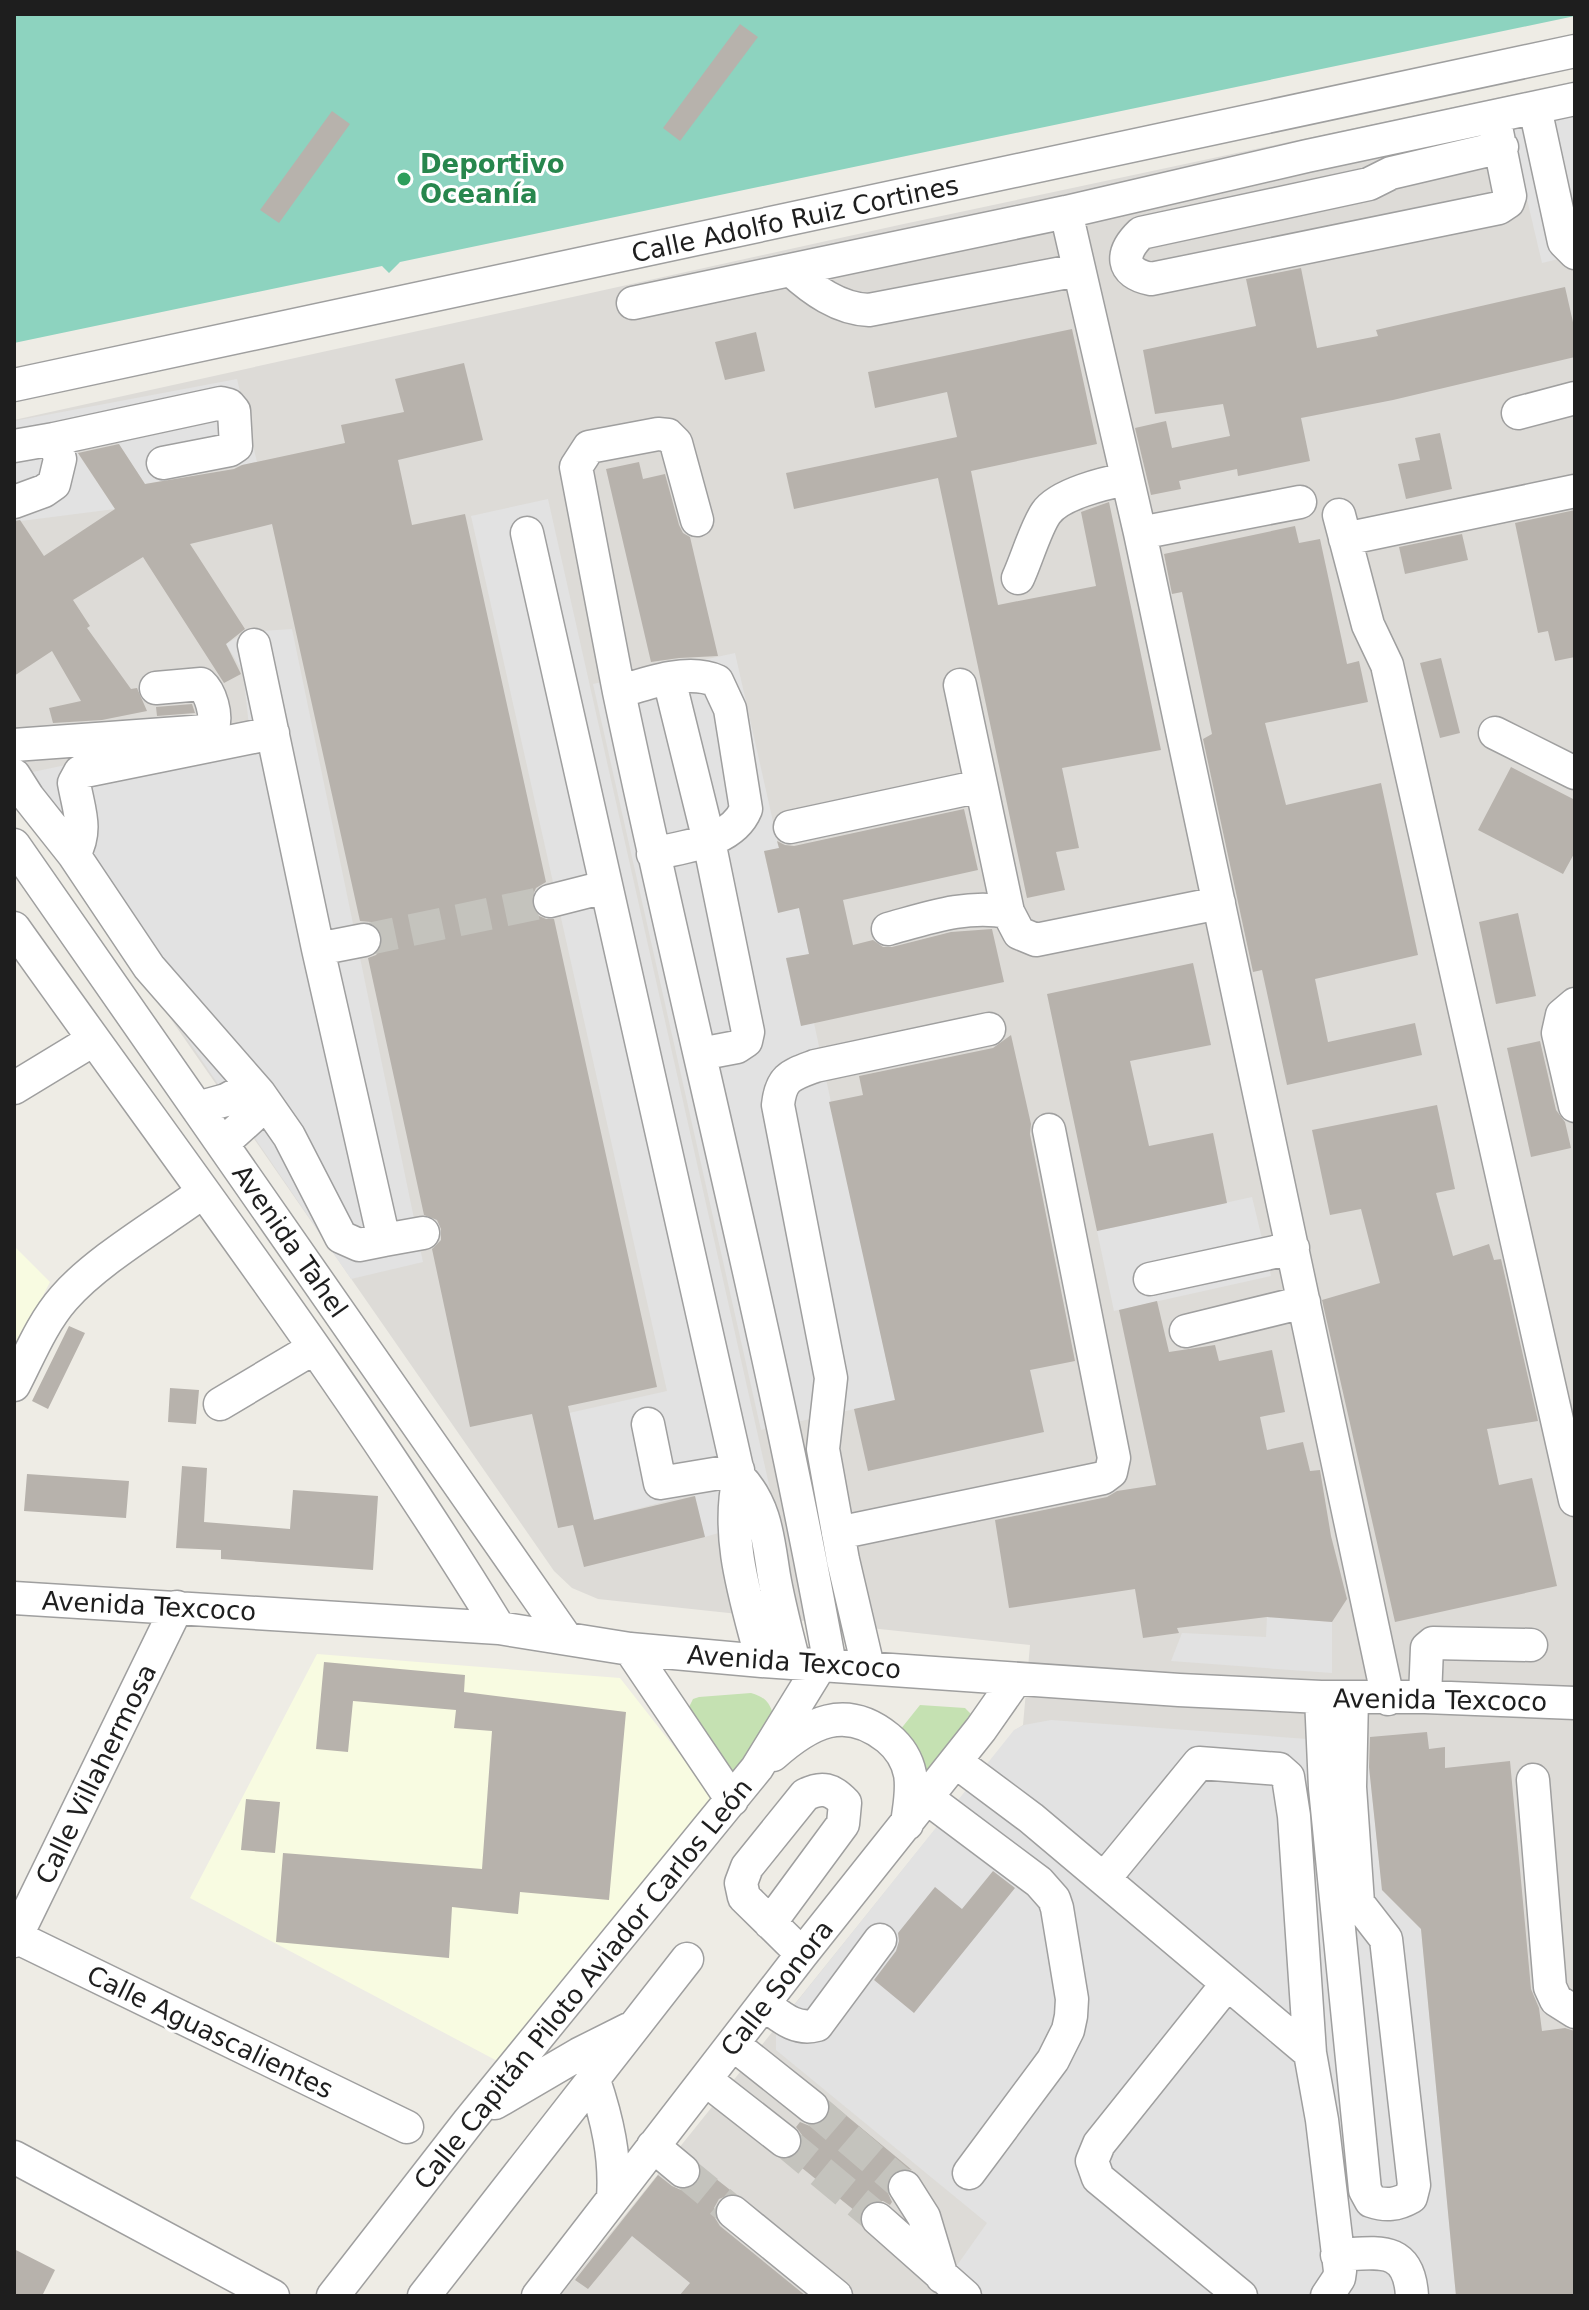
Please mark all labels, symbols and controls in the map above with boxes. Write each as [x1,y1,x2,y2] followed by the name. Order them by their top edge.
[420,149,565,209] place label: Deportivo Oceanía
[395,170,413,188] marker: Deportivo Oceanía
[629,170,961,268] street label: Calle Adolfo Ruiz Cortines
[226,1159,354,1323] street label: Avenida Tahel
[41,1585,257,1627] street label: Avenida Texcoco
[686,1640,902,1684] street label: Avenida Texcoco
[30,1659,162,1889] street label: Calle Villahermosa
[1333,1683,1547,1717] street label: Avenida Texcoco
[408,1773,758,2195] street label: Calle Capitán Piloto Aviador Carlos León
[715,1914,839,2062] street label: Calle Sonora
[82,1959,338,2105] street label: Calle Aguascalientes

